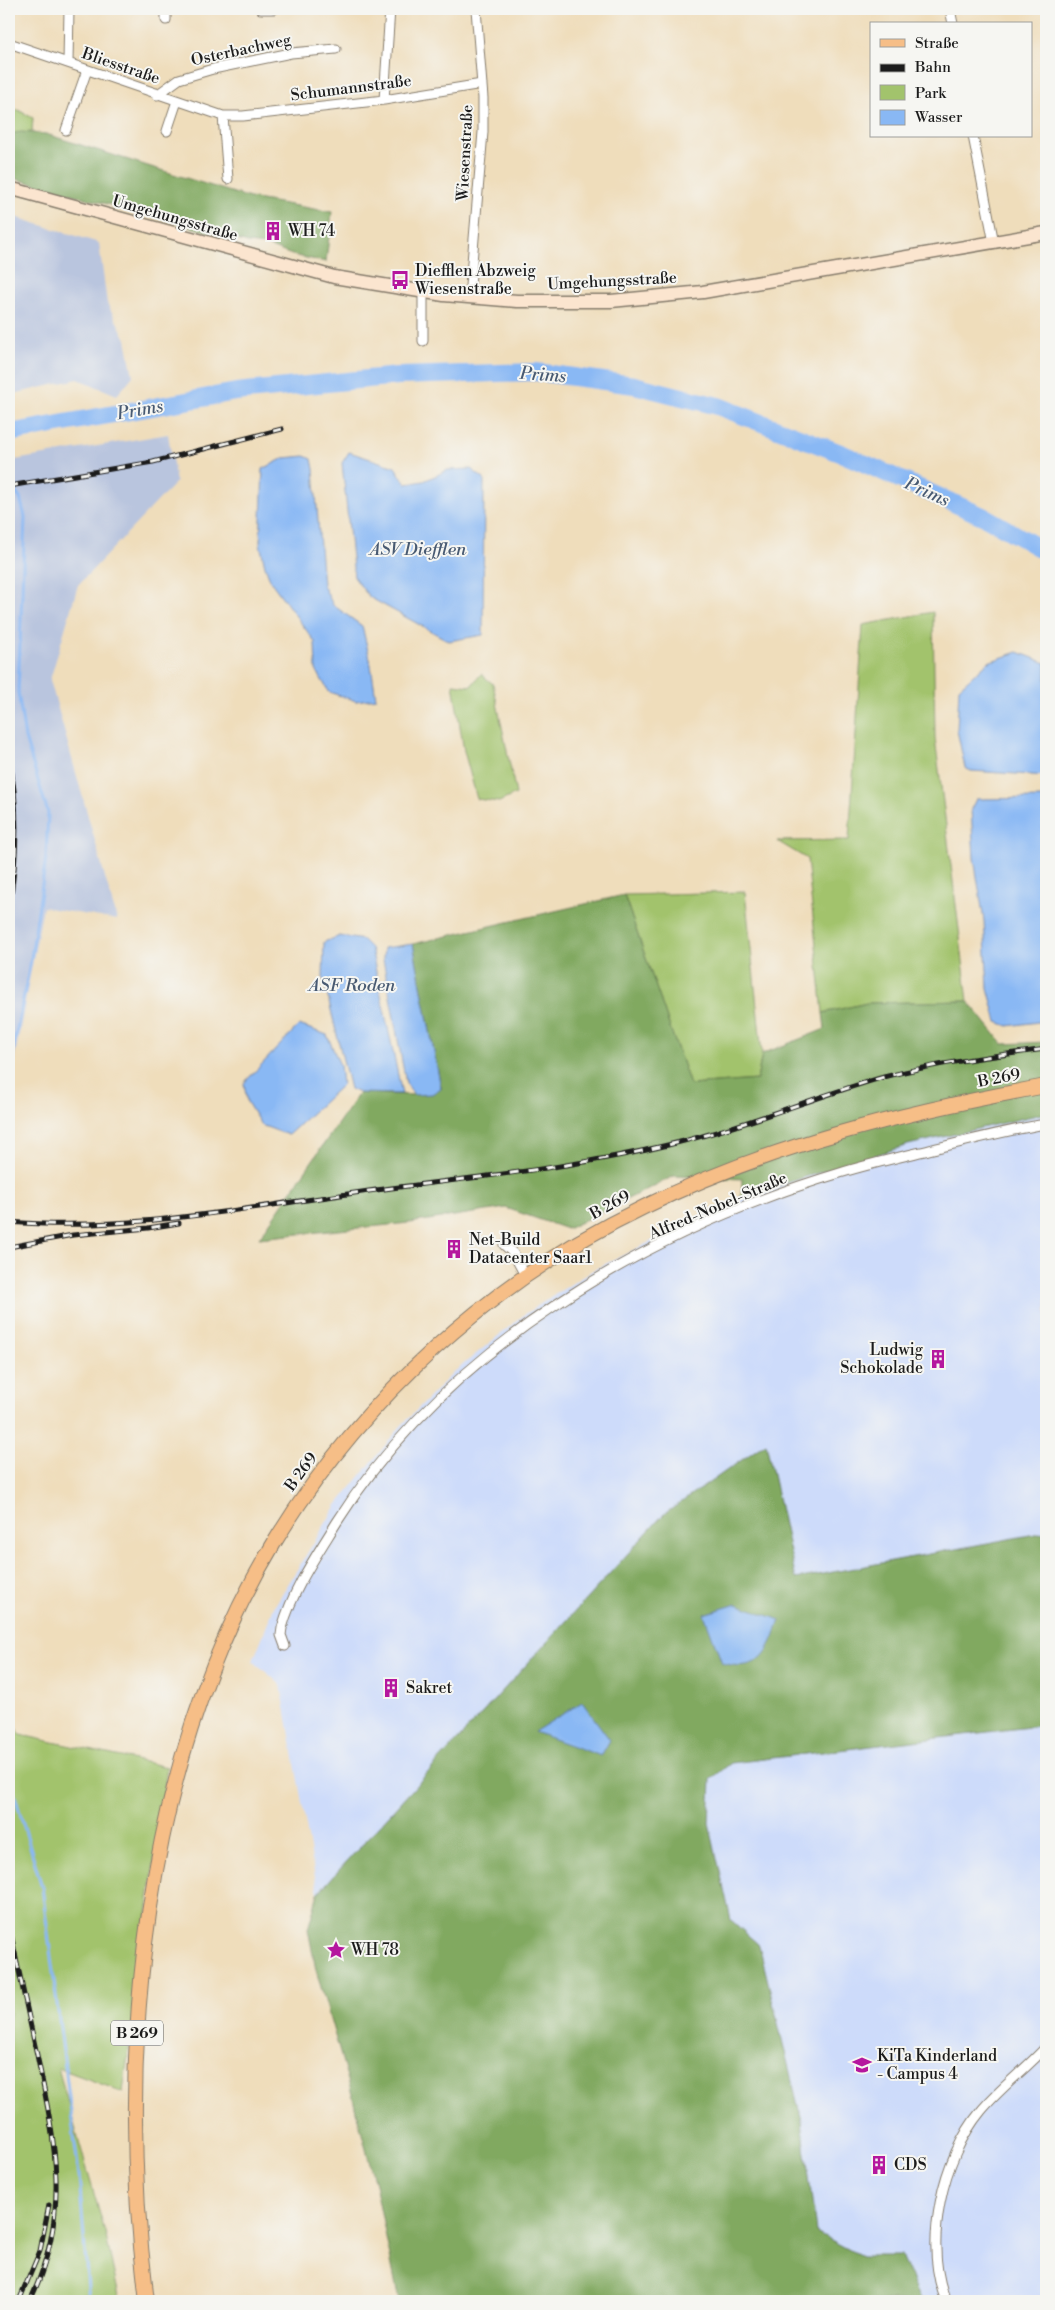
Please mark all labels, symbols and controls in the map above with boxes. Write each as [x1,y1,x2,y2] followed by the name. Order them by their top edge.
[870,22,1032,138] legend
[189,29,294,70] street label: Osterbachweg
[915,34,959,53] text: Straße
[78,43,163,89] street label: Bliesstraße
[914,58,951,77] text: Bahn
[289,71,413,105] street label: Schumannstraße
[915,84,947,103] text: Park
[452,104,478,203] street label: Wiesenstraße
[914,108,963,127] text: Wasser
[110,190,240,246] street label: Umgehungsstraße
[262,220,284,242] building icon: WH 74
[287,221,336,241] place label: WH 74
[414,261,537,299] place label: Diefflen Abzweig Wiesenstraße
[547,268,677,294] street label: Umgehungsstraße
[389,269,411,291] bus stop icon: Diefflen Abzweig Wiesenstraße
[518,362,567,388] water label: Prims
[114,395,165,426] water label: Prims
[900,472,953,512] water label: Prims
[368,538,467,561] water label: ASV Diefflen
[307,974,396,997] water label: ASF Roden
[975,1064,1022,1092] street label: B 269
[645,1168,790,1245] street label: Alfred-Nobel-Straße
[585,1186,634,1225] street label: B 269
[469,1230,592,1268] place label: Net-Build Datacenter Saar1
[443,1238,465,1260] building icon: Net-Build Datacenter Saar1
[840,1340,924,1378] place label: Ludwig Schokolade
[927,1348,949,1370] building icon: Ludwig Schokolade
[280,1448,322,1496] street label: B 269
[380,1677,402,1699] building icon: Sakret
[406,1678,452,1698] place label: Sakret
[325,1939,347,1961] place icon: WH 78
[350,1940,399,1960] place label: WH 78
[111,2020,163,2046] road number: B 269
[877,2046,997,2084] place label: KiTa Kinderland - Campus 4
[851,2054,873,2076] school or university icon: KiTa Kinderland - Campus 4
[868,2154,890,2176] building icon: CDS
[894,2155,927,2175] place label: CDS

